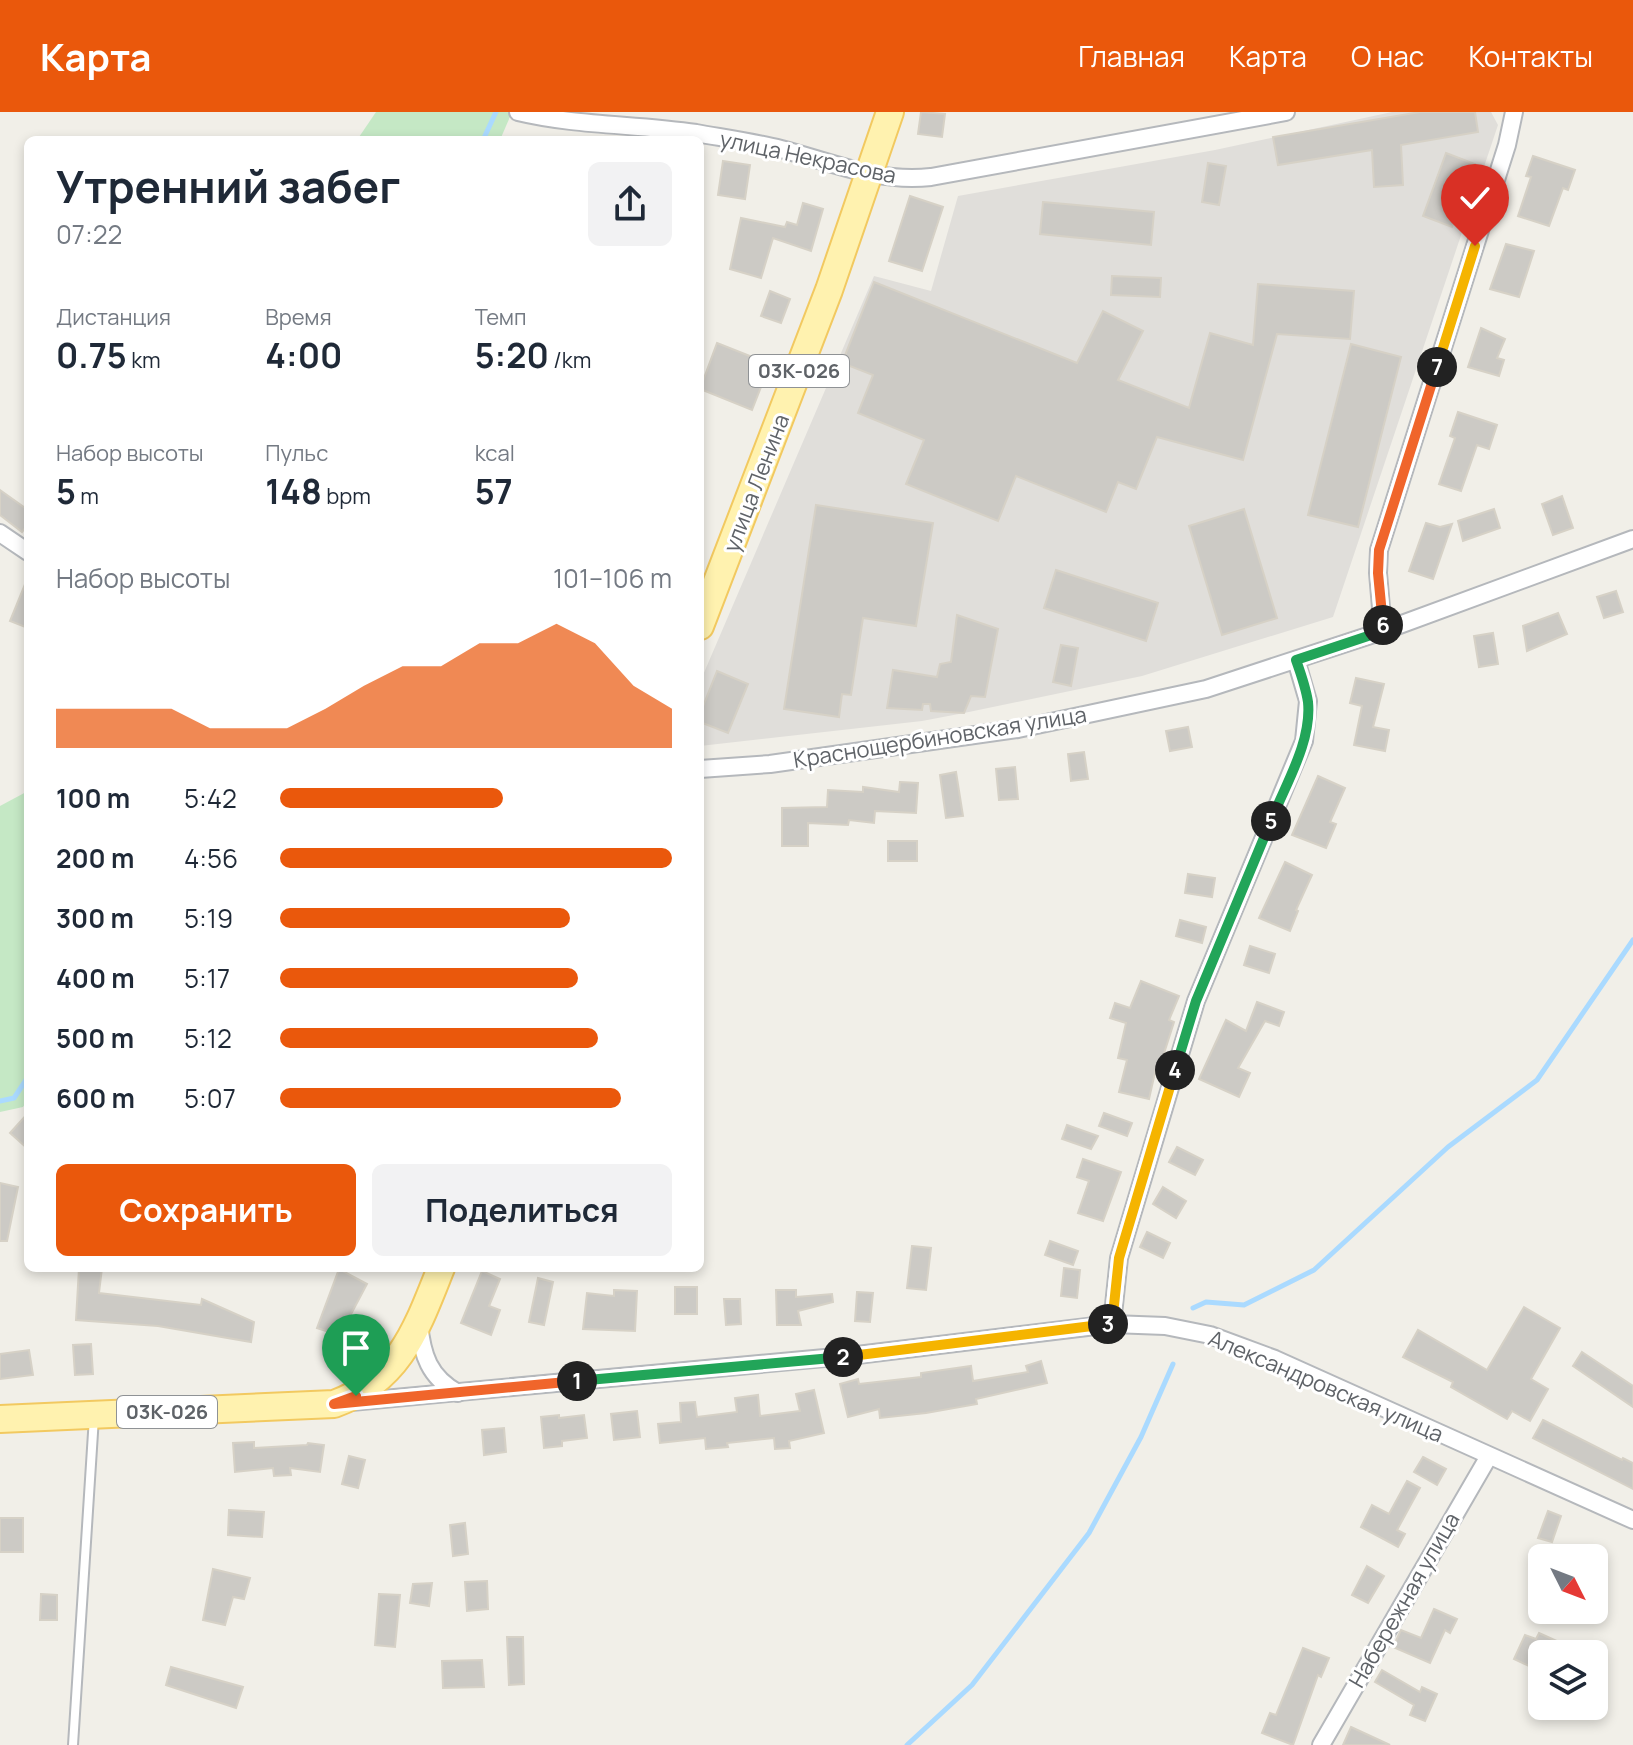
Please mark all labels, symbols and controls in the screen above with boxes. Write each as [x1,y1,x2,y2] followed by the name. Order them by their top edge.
[40,30,152,82] text: Карта
[1078,37,1185,75] text: Главная
[1229,37,1307,75] text: Карта
[1351,37,1424,75] text: О нас
[1468,37,1593,75] text: Контакты
[717,124,899,190] street label: улица Некрасова
[56,156,400,216] text: Утренний забег
[588,162,672,246] button: share
[1441,164,1509,246] pin
[1453,176,1497,220] icon: check
[56,216,122,252] text: 07:22
[56,302,171,332] text: Дистанция
[265,302,332,332] text: Время
[475,302,527,332] text: Темп
[56,332,127,378] text: 0.75
[265,332,342,378] text: 4:00
[475,332,549,378] text: 5:20
[127,345,161,375] text: km
[549,345,591,375] text: /km
[1417,347,1457,387] pin: 7
[1431,352,1443,382] text: 7
[749,355,849,387] road number: 03К-026
[716,410,796,556] street label: улица Ленина
[56,438,204,468] text: Набор высоты
[265,438,328,468] text: Пульс
[475,438,515,468] text: kcal
[56,468,76,514] text: 5
[265,468,322,514] text: 148
[475,468,513,514] text: 57
[76,481,99,511] text: m
[322,481,371,511] text: bpm
[56,560,230,596] text: Набор высоты
[553,560,672,596] text: 101–106 m
[1363,605,1403,645] pin: 6
[1376,610,1390,640] text: 6
[791,699,1089,775] street label: Краснощербиновская улица
[56,780,130,816] text: 100 m
[184,780,237,816] text: 5:42
[1251,801,1291,841] pin: 5
[1265,806,1277,836] text: 5
[56,840,134,876] text: 200 m
[184,840,238,876] text: 4:56
[56,900,134,936] text: 300 m
[184,900,233,936] text: 5:19
[56,960,135,996] text: 400 m
[184,960,230,996] text: 5:17
[56,1020,134,1056] text: 500 m
[184,1020,232,1056] text: 5:12
[1155,1050,1195,1090] pin: 4
[1168,1055,1182,1085] text: 4
[56,1080,135,1116] text: 600 m
[184,1080,236,1116] text: 5:07
[56,1164,356,1256] button: Сохранить
[372,1164,672,1256] button: Поделиться
[1088,1304,1128,1344] pin: 3
[1102,1309,1114,1339] text: 3
[322,1314,390,1396] pin
[1204,1323,1448,1449] street label: Александровская улица
[334,1326,378,1370] icon: arrive
[823,1337,863,1377] pin: 2
[836,1342,850,1372] text: 2
[557,1361,597,1401] pin: 1
[572,1366,582,1396] text: 1
[117,1396,217,1428] road number: 03К-026
[1342,1507,1466,1693] street label: Набережная улица
[1528,1544,1608,1624] north arrow
[1528,1544,1608,1720] map controls
[1528,1640,1608,1720] button: layers

